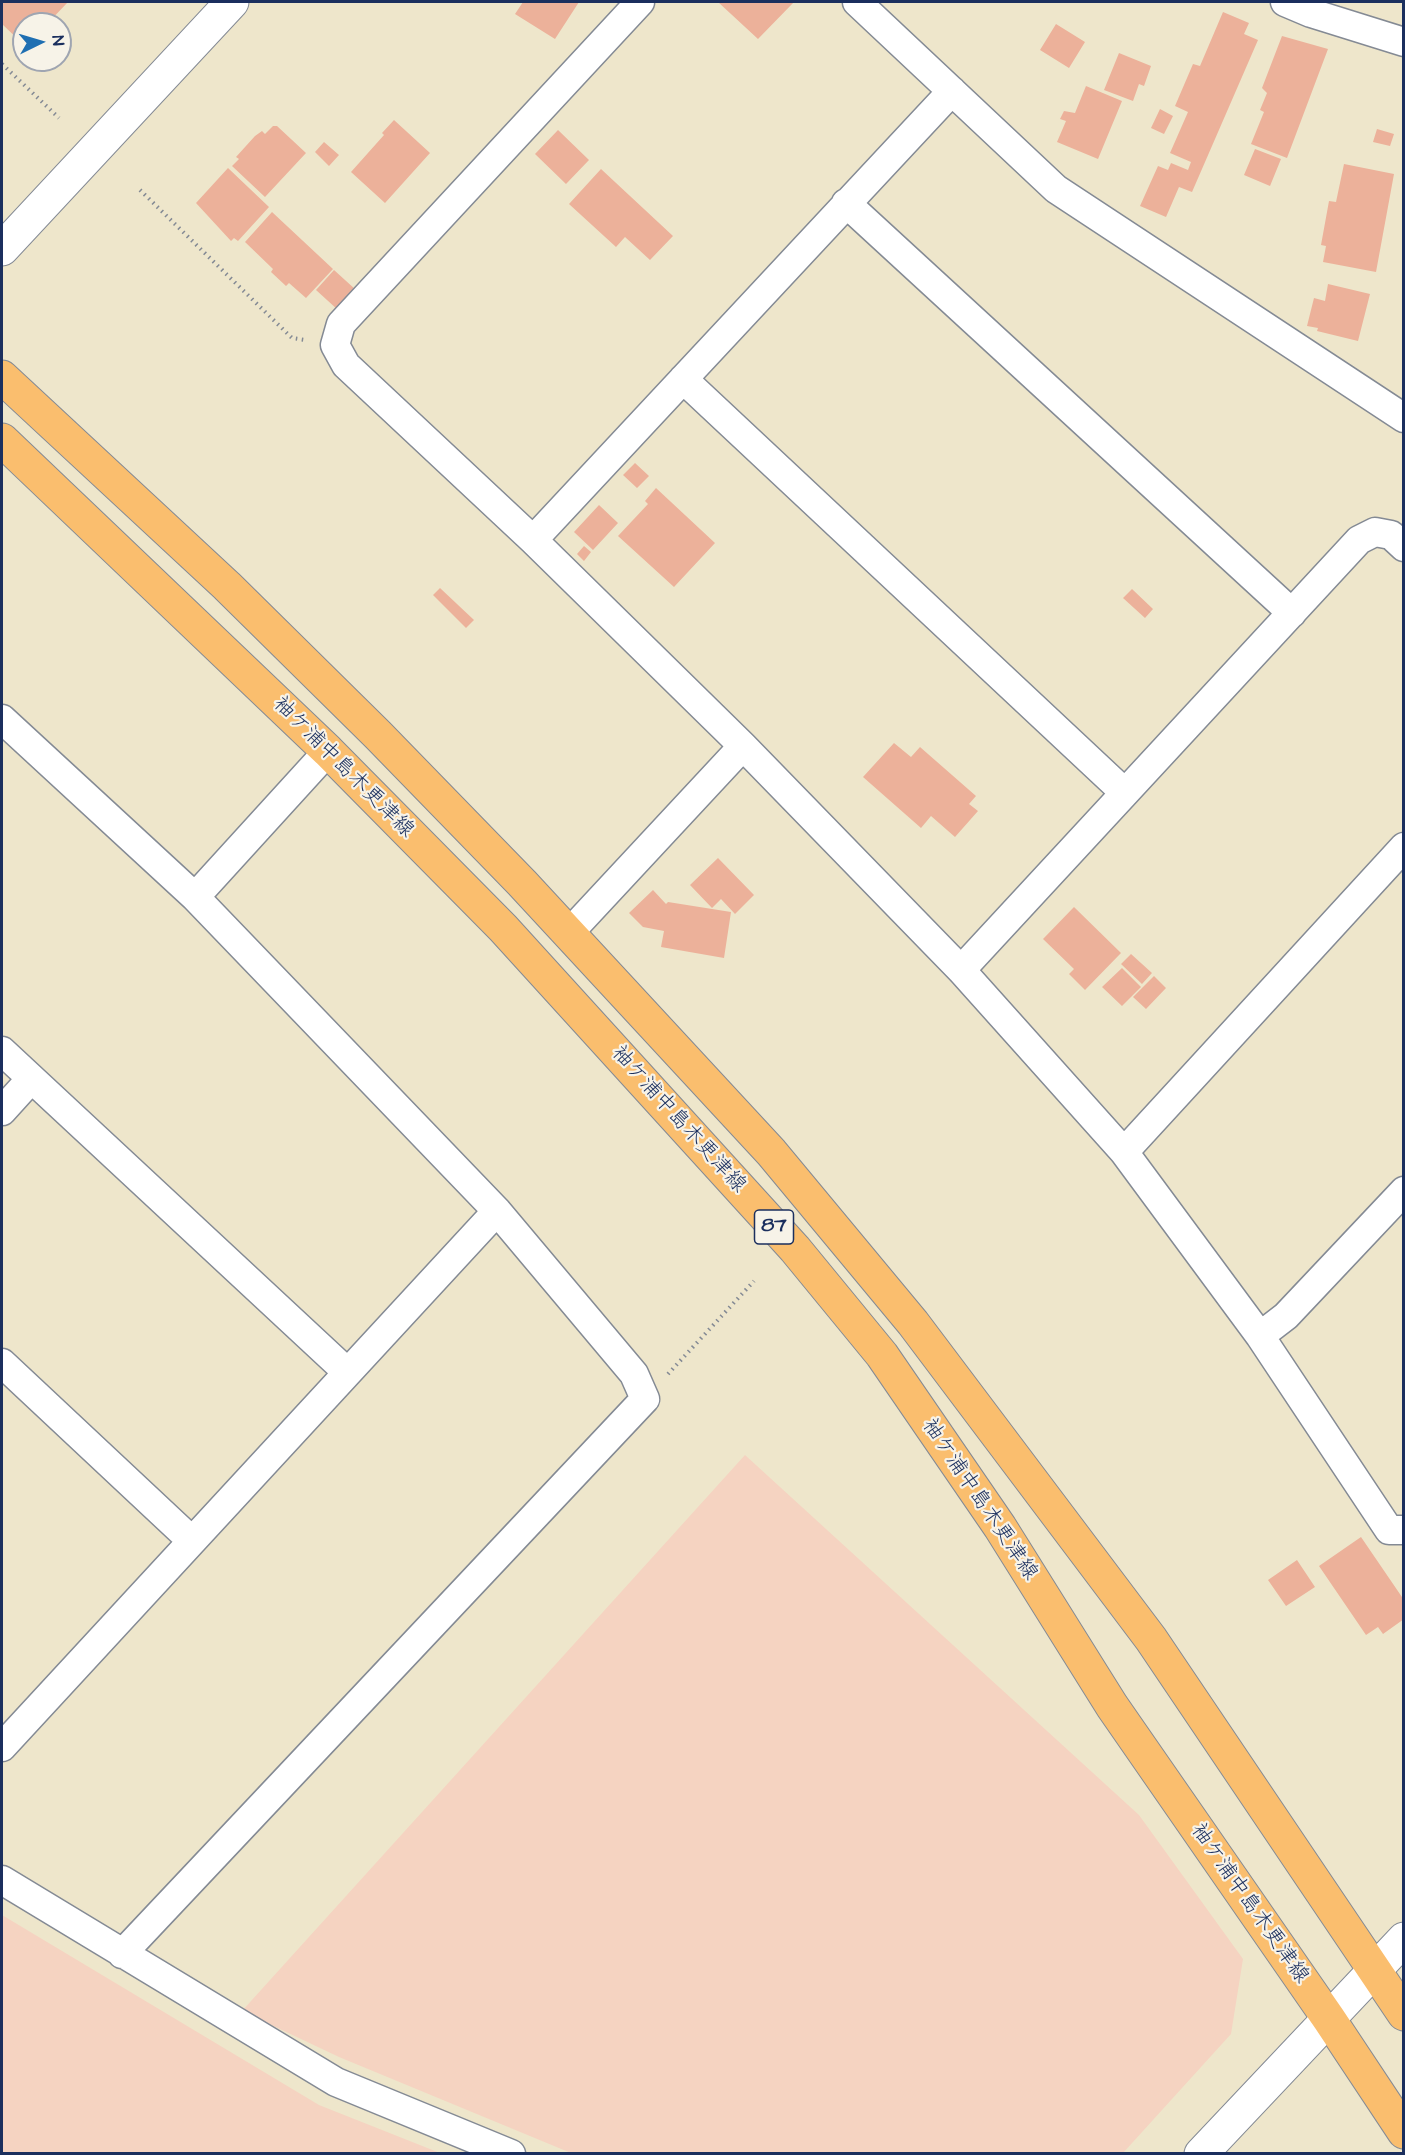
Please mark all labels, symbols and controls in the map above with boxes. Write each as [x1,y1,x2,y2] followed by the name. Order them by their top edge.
[12,12,72,72] north arrow
[47,35,69,47] text: N
[267,692,419,844] street label: 袖ケ浦中島木更津線
[605,1041,751,1199] street label: 袖ケ浦中島木更津線
[754,1210,794,1244] road number: 87
[916,1415,1042,1585] street label: 袖ケ浦中島木更津線
[1184,1819,1314,1989] street label: 袖ケ浦中島木更津線

